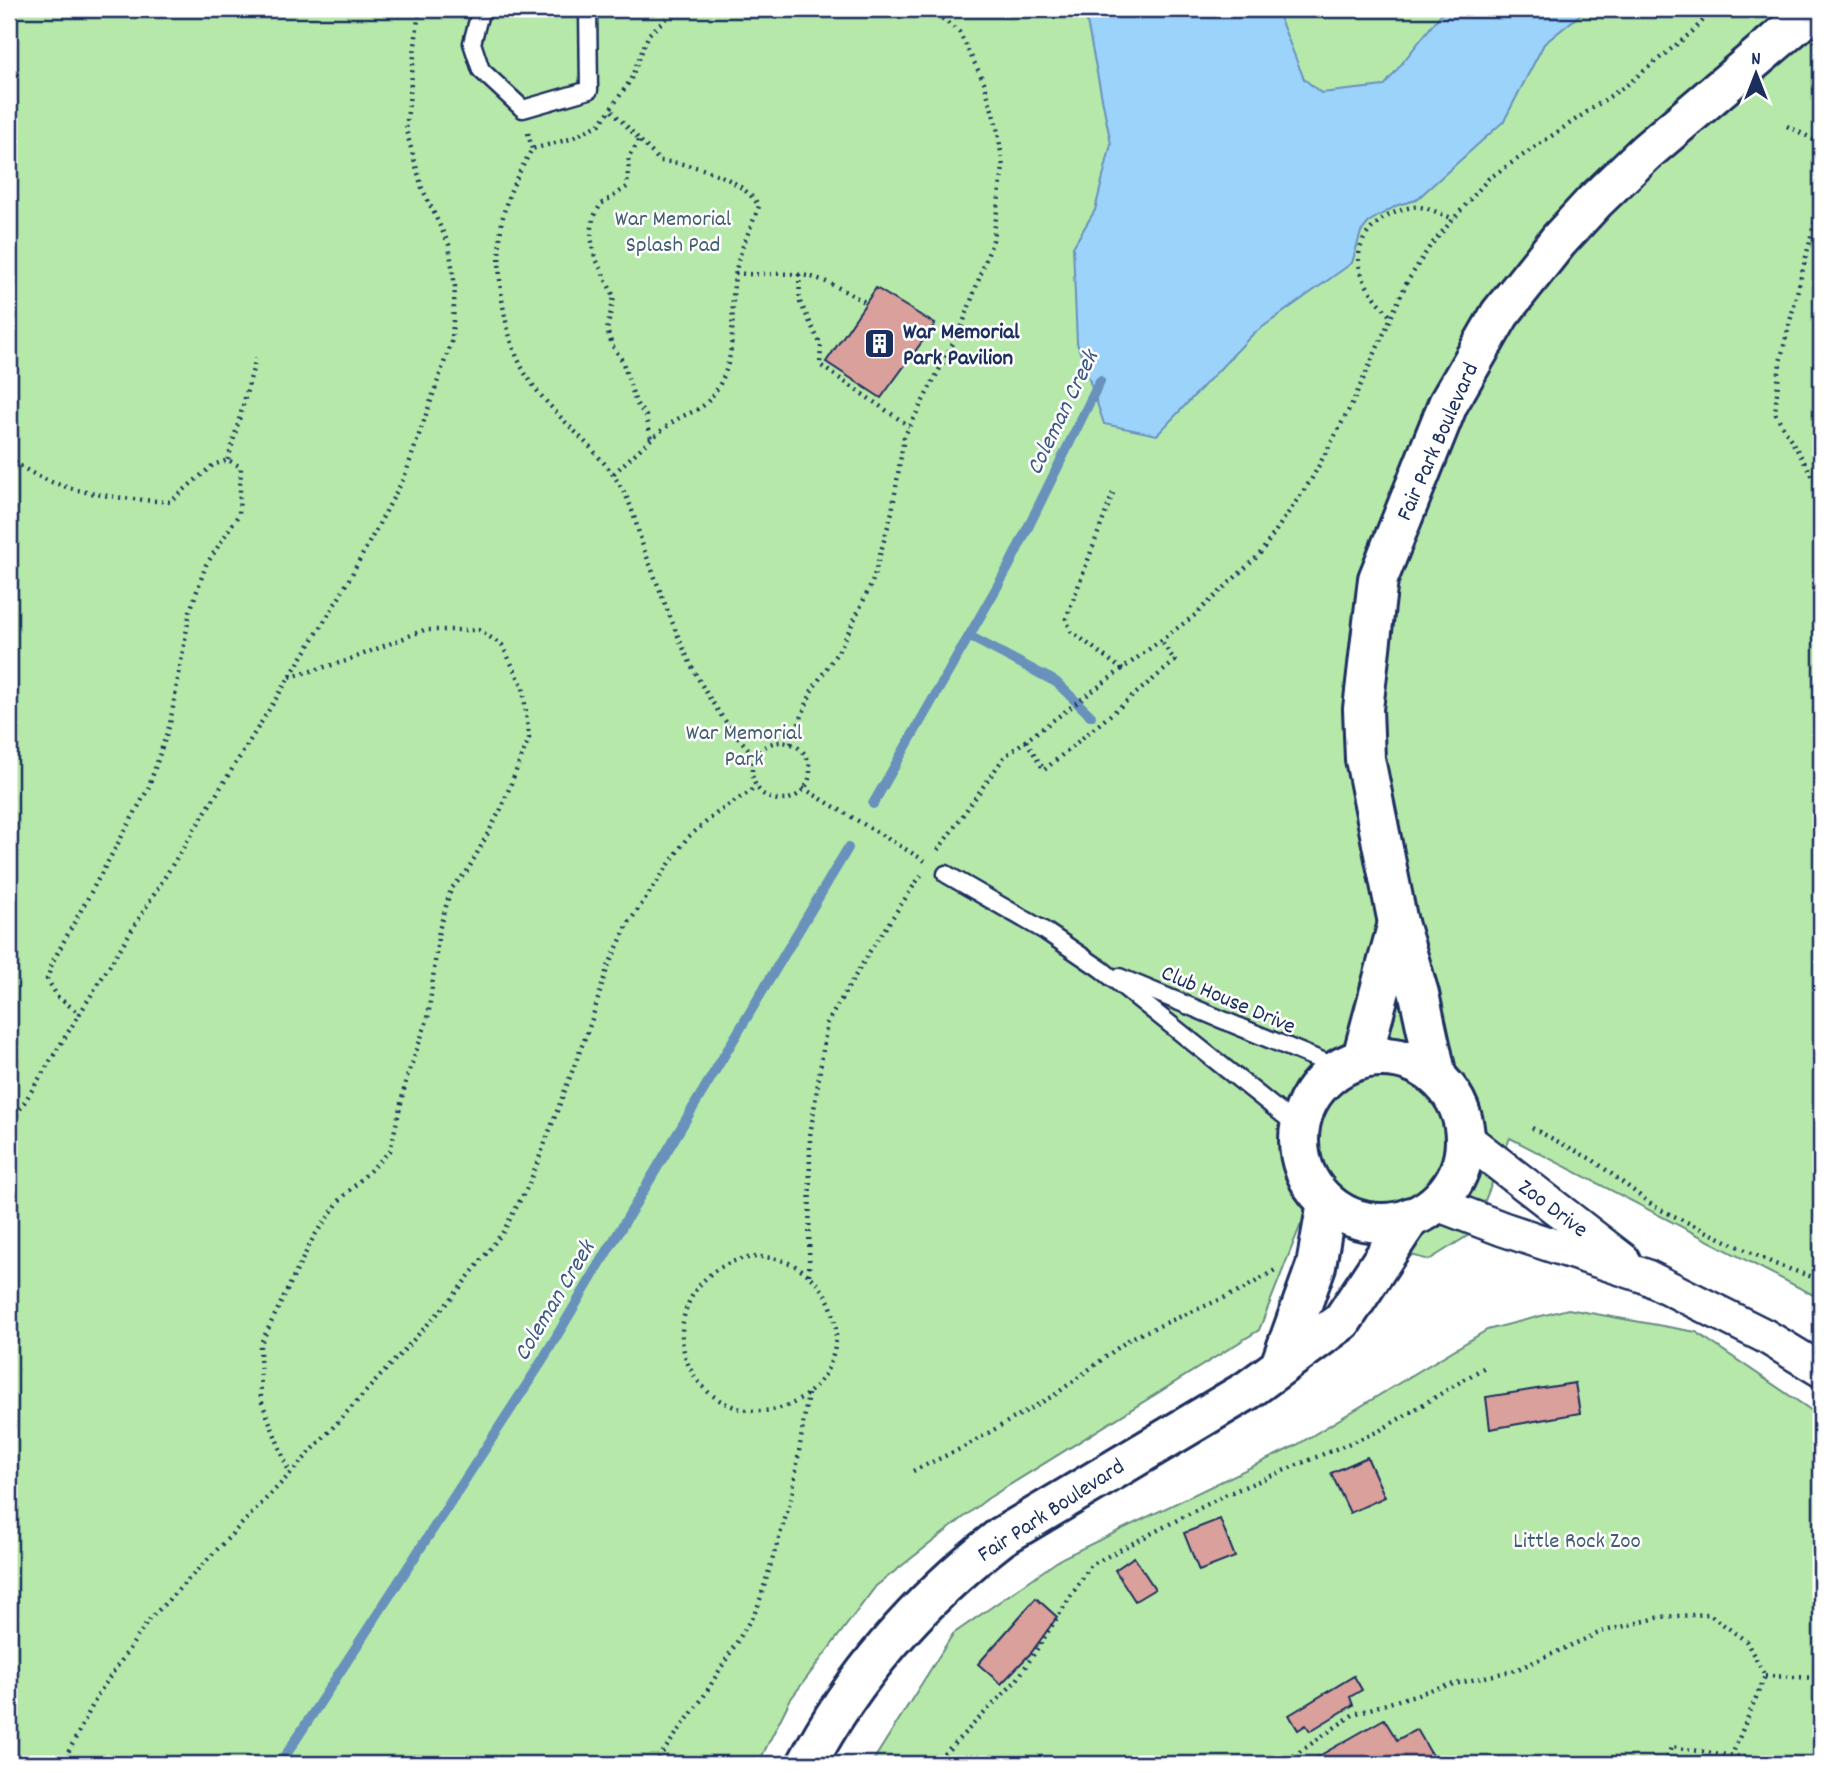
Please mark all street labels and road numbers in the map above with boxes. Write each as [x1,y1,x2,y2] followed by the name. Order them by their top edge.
[1390,358,1489,527] street label: Fair Park Boulevard
[1155,958,1300,1044] street label: Club House Drive
[1510,1172,1594,1247] street label: Zoo Drive
[972,1452,1132,1572] street label: Fair Park Boulevard

